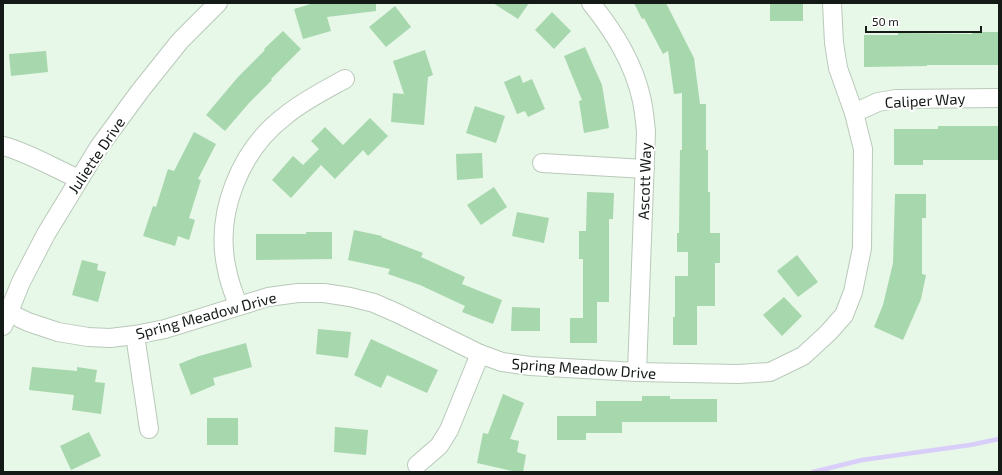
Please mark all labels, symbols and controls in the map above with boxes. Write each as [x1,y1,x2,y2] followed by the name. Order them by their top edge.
[866,8,981,34] scale bar
[872,14,899,28] text: 50 m
[884,89,966,111] street label: Caliper Way
[64,113,128,197] street label: Juliette Drive
[634,142,654,220] street label: Ascott Way
[134,288,278,342] street label: Spring Meadow Drive
[511,354,657,382] street label: Spring Meadow Drive

